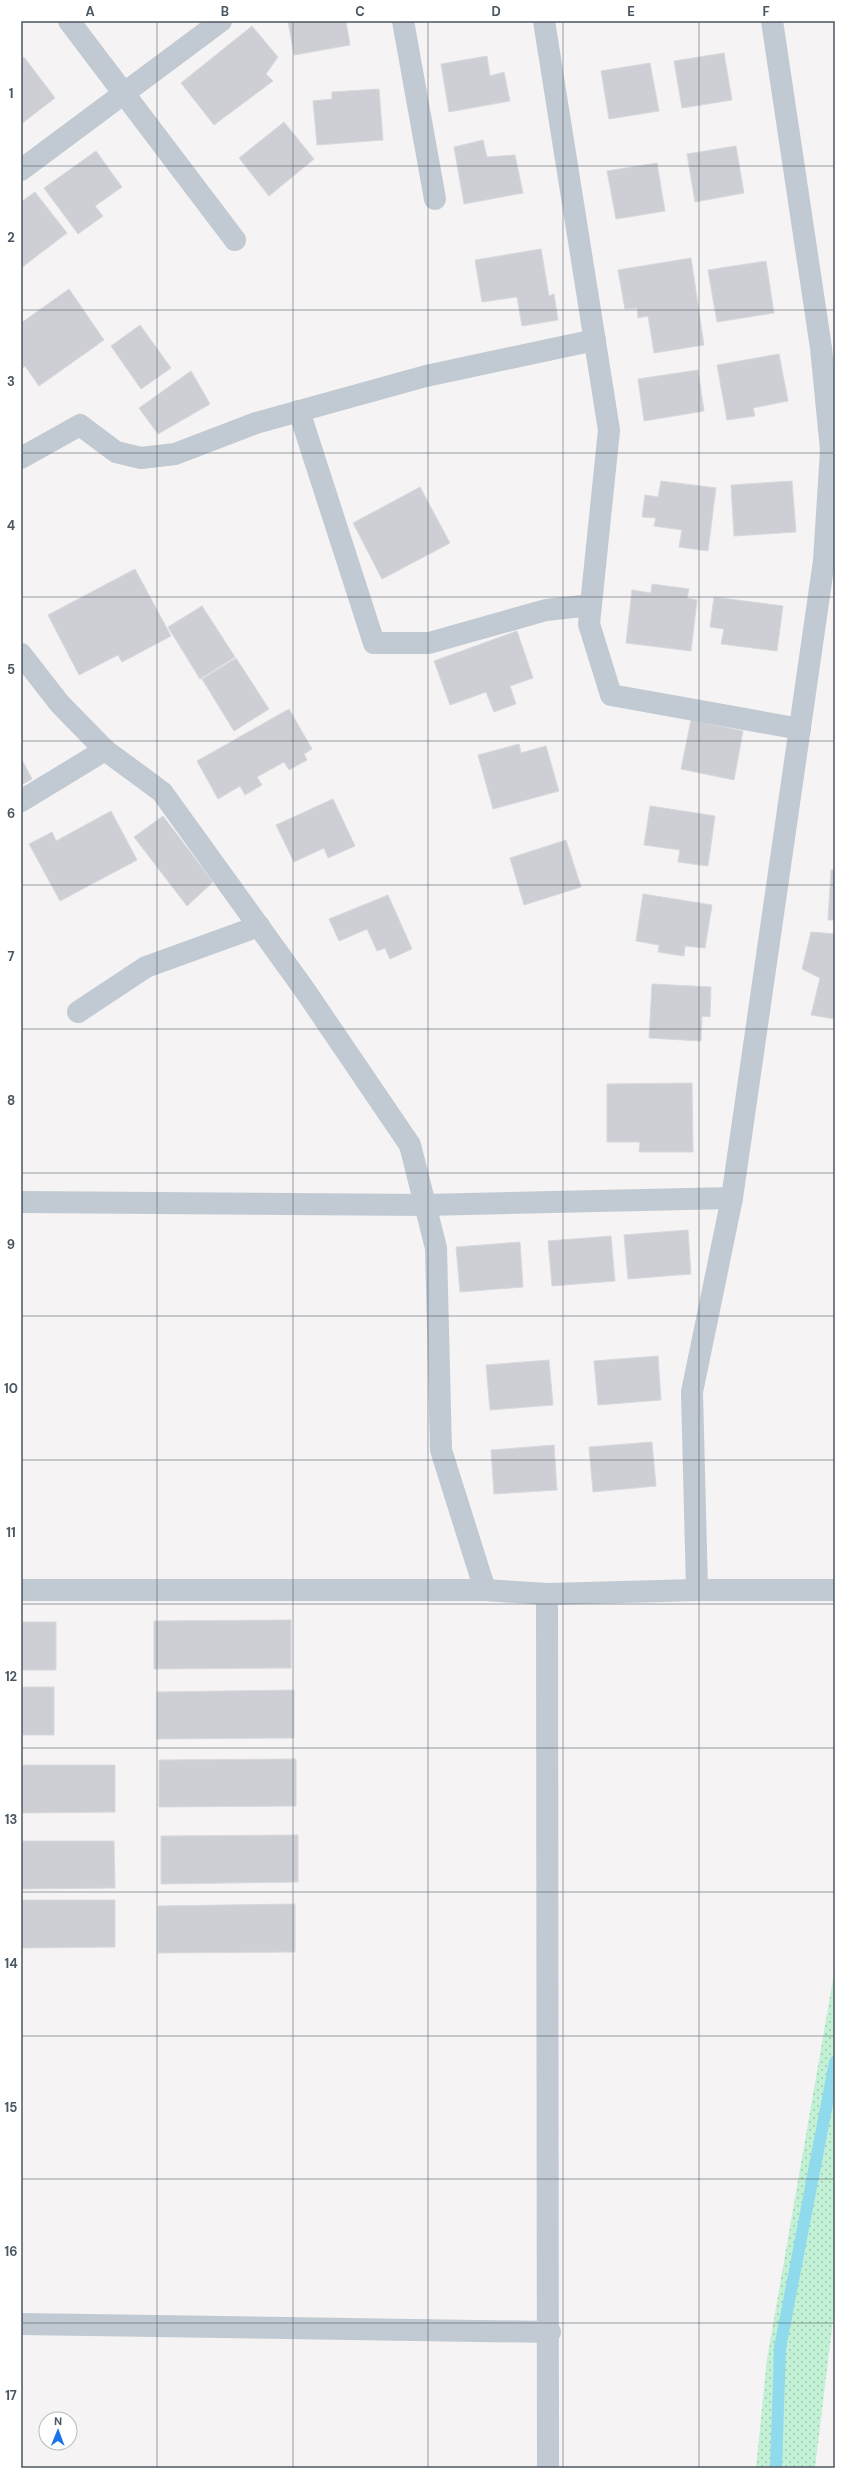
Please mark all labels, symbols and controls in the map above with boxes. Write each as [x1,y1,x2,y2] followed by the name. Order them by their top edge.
[85,3,95,20] text: A
[221,3,229,20] text: B
[355,3,365,20] text: C
[491,3,501,20] text: D
[627,3,635,20] text: E
[762,3,770,20] text: F
[9,85,13,102] text: 1
[7,229,15,246] text: 2
[7,373,15,390] text: 3
[7,517,15,534] text: 4
[7,661,15,678] text: 5
[7,805,15,822] text: 6
[8,948,15,965] text: 7
[7,1092,15,1109] text: 8
[7,1236,15,1253] text: 9
[4,1380,18,1397] text: 10
[6,1524,16,1541] text: 11
[5,1668,17,1685] text: 12
[5,1811,17,1828] text: 13
[4,1955,18,1972] text: 14
[5,2099,17,2116] text: 15
[5,2243,17,2260] text: 16
[5,2387,17,2404] text: 17
[38,2411,78,2451] north arrow
[54,2414,62,2428] text: N

